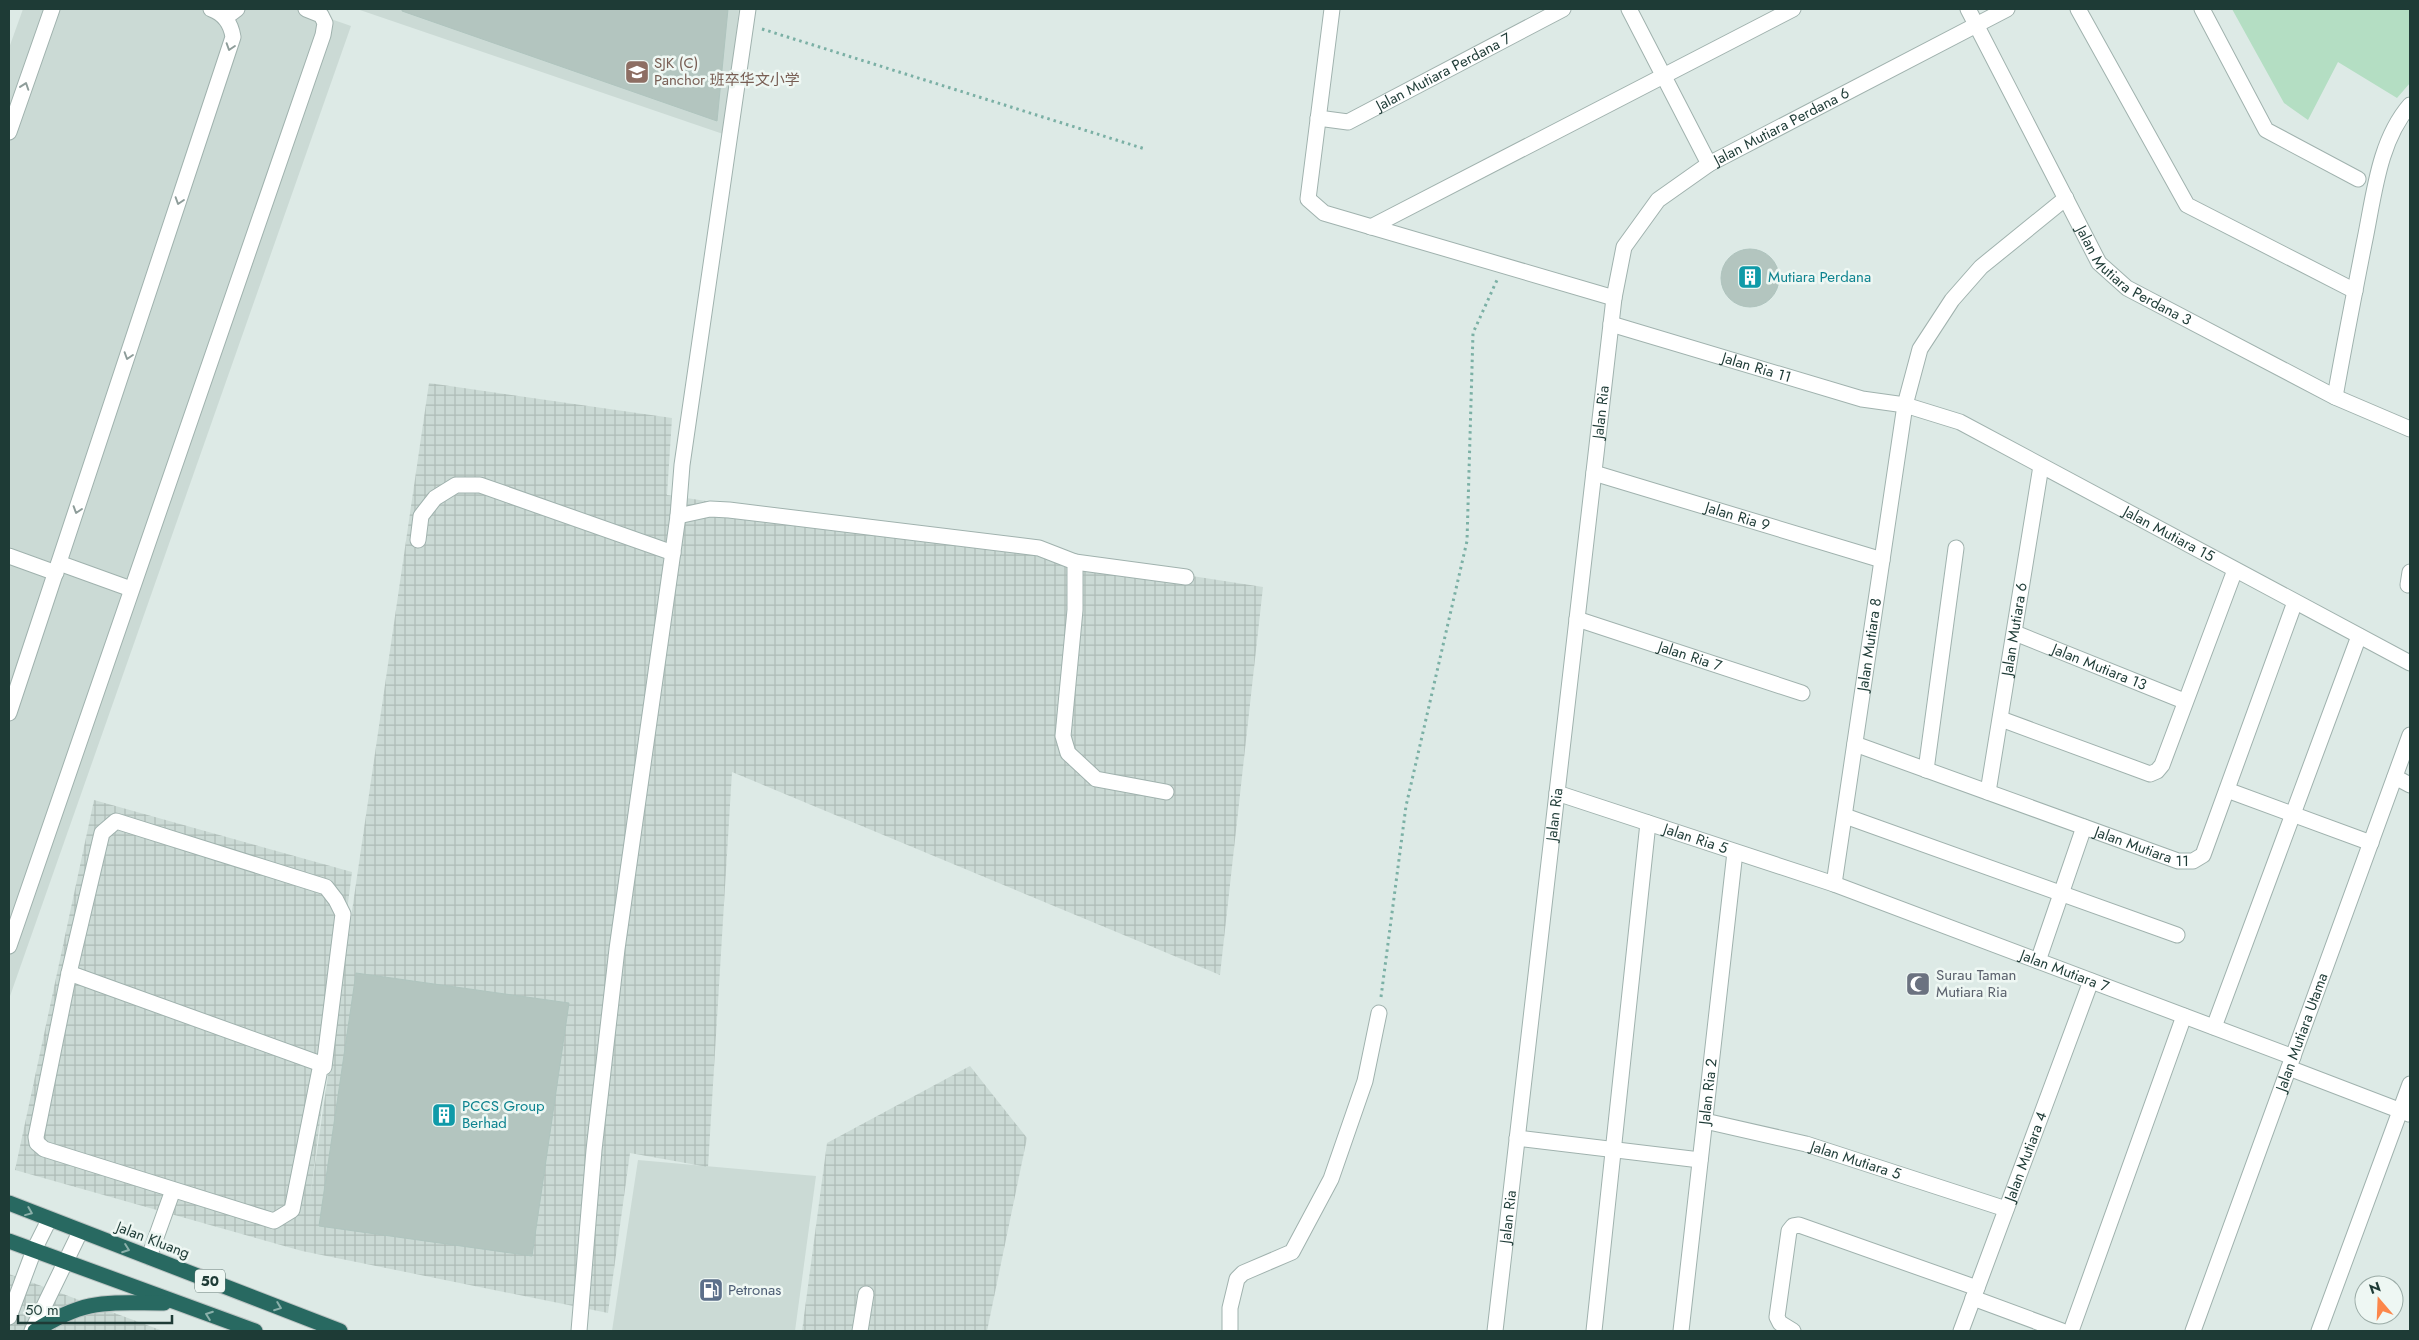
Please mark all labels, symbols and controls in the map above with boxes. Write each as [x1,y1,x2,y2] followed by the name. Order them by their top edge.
[1370,27,1515,117] street label: Jalan Mutiara Perdana 7
[226,42,236,51] one-way arrow
[654,52,800,91] place label: SJK (C) Panchor 班卒华文小学
[624,59,650,85] school or university icon: SJK (C) Panchor 班卒华文小学
[19,82,29,91] one-way arrow
[1708,82,1853,172] street label: Jalan Mutiara Perdana 6
[175,197,185,205] one-way arrow
[2070,220,2196,331] street label: Jalan Mutiara Perdana 3
[1737,264,1763,290] building icon: Mutiara Perdana
[1768,266,1871,288] place label: Mutiara Perdana
[1717,346,1794,388] street label: Jalan Ria 11
[124,351,134,359] one-way arrow
[1587,384,1615,442] street label: Jalan Ria
[1701,496,1773,537] street label: Jalan Ria 9
[2118,499,2219,567] street label: Jalan Mutiara 15
[73,505,83,514] one-way arrow
[1996,581,2033,679] street label: Jalan Mutiara 6
[1851,597,1887,695] street label: Jalan Mutiara 8
[1653,635,1725,677] street label: Jalan Ria 7
[2047,637,2150,696] street label: Jalan Mutiara 13
[1540,787,1568,844] street label: Jalan Ria
[1659,817,1731,859] street label: Jalan Ria 5
[2090,820,2189,872] street label: Jalan Mutiara 11
[2015,943,2112,998] street label: Jalan Mutiara 7
[1936,964,2016,1003] place label: Surau Taman Mutiara Ria
[2269,970,2333,1096] street label: Jalan Mutiara Utama
[1905,971,1931,997] mosque icon: Surau Taman Mutiara Ria
[1693,1057,1723,1128] street label: Jalan Ria 2
[462,1095,545,1134] place label: PCCS Group Berhad
[431,1102,457,1128] building icon: PCCS Group Berhad
[1998,1108,2053,1207] street label: Jalan Mutiara 4
[1806,1135,1904,1185] street label: Jalan Mutiara 5
[1494,1189,1522,1247] street label: Jalan Ria
[24,1205,33,1216] one-way arrow
[111,1215,193,1264] street label: Jalan Kluang
[121,1243,130,1253] one-way arrow
[195,1270,225,1292] road number: 50
[2354,1275,2404,1325] north arrow
[2366,1276,2383,1299] text: N
[698,1277,724,1303] fuel station icon: Petronas
[728,1279,781,1301] place label: Petronas
[18,1292,171,1324] scale bar
[25,1299,59,1321] text: 50 m
[273,1301,281,1311] one-way arrow
[205,1311,213,1321] one-way arrow

